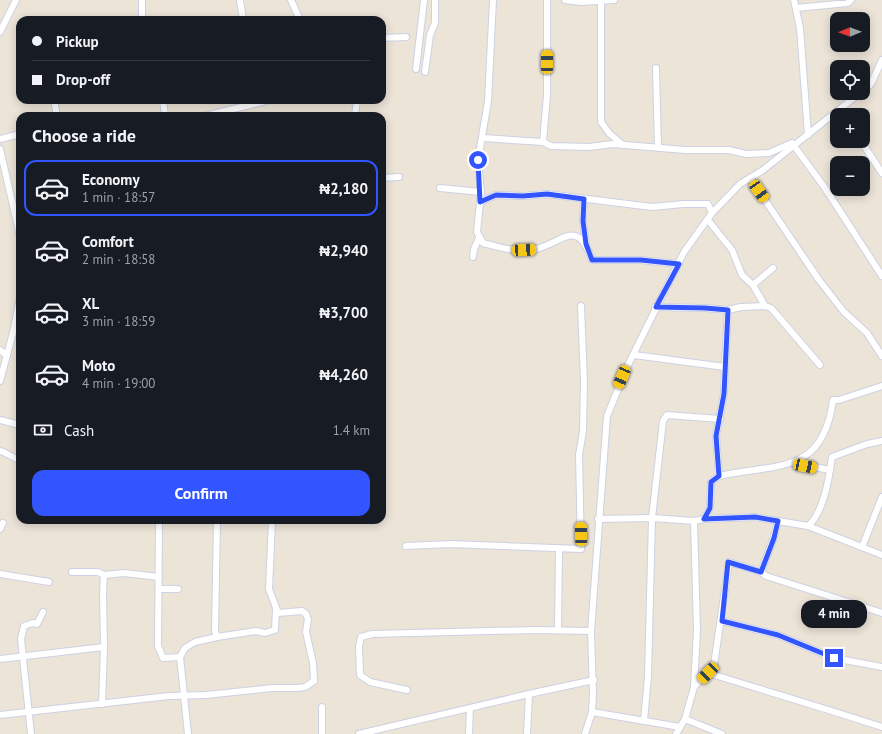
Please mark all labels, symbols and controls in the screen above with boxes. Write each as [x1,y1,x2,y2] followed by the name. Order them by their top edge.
[830,12,870,52] north arrow
[830,12,870,196] map controls
[56,32,99,51] text: Pickup
[541,50,553,74] car
[830,60,870,100] button: locate
[56,70,110,89] text: Drop-off
[830,108,870,148] button: +
[32,124,136,147] text: Choose a ride
[469,151,487,169] route start
[830,156,870,196] button: −
[34,170,70,206] icon: car
[82,170,140,189] text: Economy
[747,178,771,204] car
[319,179,368,198] text: ₦2,180
[82,189,155,206] text: 1 min · 18:57
[34,232,70,268] icon: car
[82,232,134,251] text: Comfort
[319,241,368,260] text: ₦2,940
[512,243,536,257] car
[82,251,155,268] text: 2 min · 18:58
[34,294,70,330] icon: car
[82,294,99,313] text: XL
[319,303,368,322] text: ₦3,700
[82,313,155,330] text: 3 min · 18:59
[34,356,70,392] icon: car
[82,356,115,375] text: Moto
[612,364,632,390] car
[319,365,368,384] text: ₦4,260
[82,375,155,392] text: 4 min · 19:00
[32,419,54,441] icon: cash
[64,421,94,440] text: Cash
[333,422,370,439] text: 1.4 km
[792,458,818,474] car
[32,470,370,516] button: Confirm
[575,522,587,546] car
[801,600,867,628] callout: 4 min
[818,605,850,622] text: 4 min
[825,649,843,667] route end
[695,660,721,686] car

